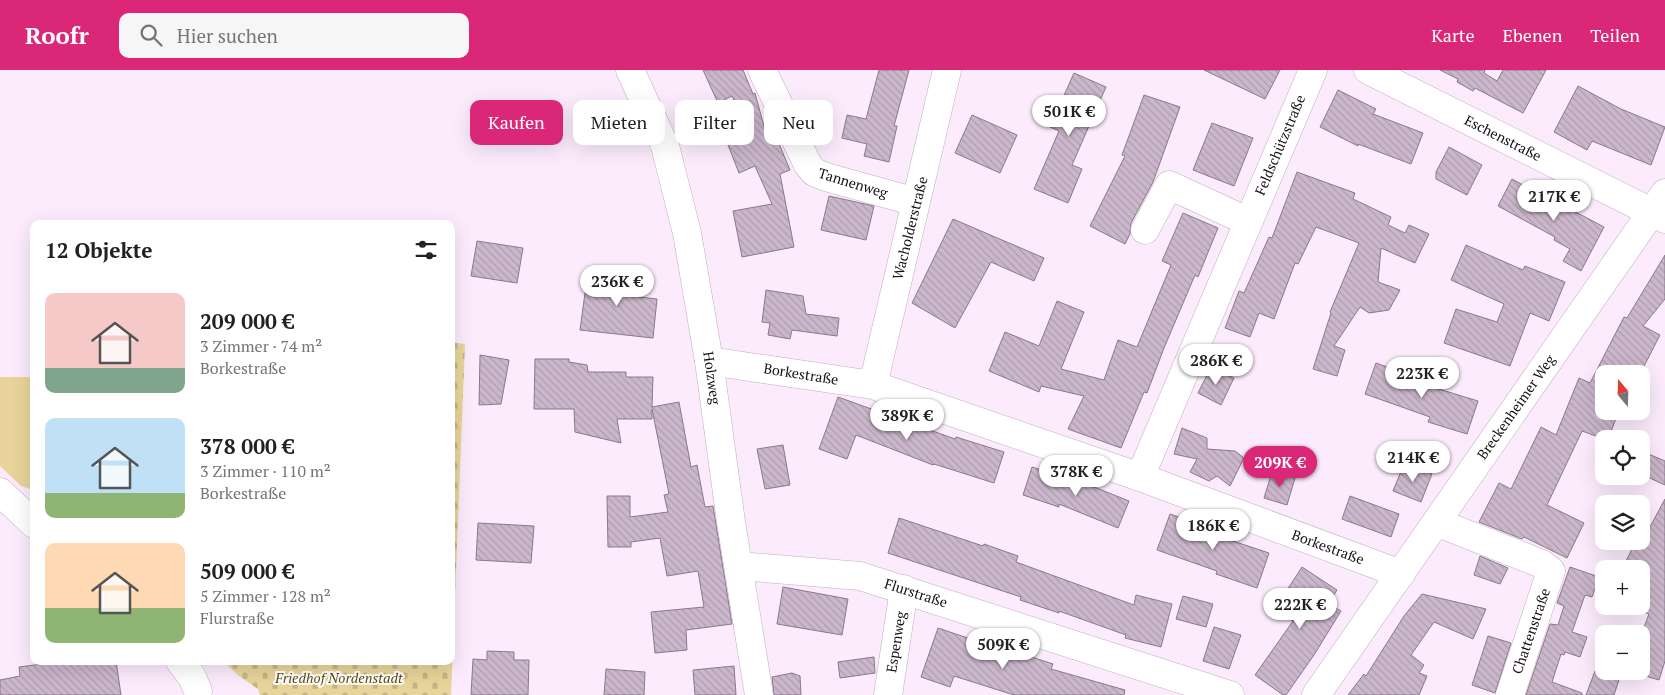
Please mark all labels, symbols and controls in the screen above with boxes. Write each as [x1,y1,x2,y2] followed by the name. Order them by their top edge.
[119,13,469,58] search box
[25,19,89,51] text: Roofr
[137,21,165,49] icon: search
[177,23,278,48] text: Hier suchen
[1431,23,1475,47] text: Karte
[1503,23,1562,47] text: Ebenen
[1590,23,1640,47] text: Teilen
[1250,92,1309,198] street label: Feldschützstraße
[1028,94,1110,137] pin: 501K €
[470,100,563,145] chip: Kaufen
[573,100,665,145] chip: Mieten
[675,100,754,145] chip: Filter
[764,100,833,145] chip: Neu
[1043,100,1095,122] text: 501K €
[1461,110,1545,165] street label: Eschenstraße
[816,163,891,202] street label: Tannenweg
[887,174,932,282] street label: Wacholderstraße
[1513,180,1595,222] pin: 217K €
[1528,185,1580,207] text: 217K €
[45,236,152,264] text: 12 Objekte
[412,236,440,264] icon: filters
[576,264,658,307] pin: 236K €
[591,270,643,292] text: 236K €
[200,307,294,335] text: 209 000 €
[85,313,145,373] icon: home
[200,335,322,357] text: 3 Zimmer · 74 m²
[1175,344,1257,386] pin: 286K €
[1190,349,1242,371] text: 286K €
[699,350,726,406] street label: Holzweg
[1472,350,1559,463] street label: Breckenheimer Weg
[1381,356,1463,399] pin: 223K €
[200,357,286,379] text: Borkestraße
[762,358,840,389] street label: Borkestraße
[1396,362,1448,384] text: 223K €
[1595,365,1650,420] north arrow
[1595,365,1650,680] map controls
[866,398,948,441] pin: 389K €
[881,404,933,426] text: 389K €
[1595,430,1650,485] button: locate
[200,432,294,460] text: 378 000 €
[85,438,145,498] icon: home
[1372,440,1454,483] pin: 214K €
[1239,446,1321,488] pin: 209K €
[1387,446,1439,468] text: 214K €
[1254,451,1306,473] text: 209K €
[1035,454,1117,497] pin: 378K €
[200,460,331,482] text: 3 Zimmer · 110 m²
[1050,460,1102,482] text: 378K €
[200,482,286,504] text: Borkestraße
[1595,495,1650,550] button: layers
[1172,508,1254,551] pin: 186K €
[1187,514,1239,536] text: 186K €
[1289,525,1367,568] street label: Borkestraße
[200,557,294,585] text: 509 000 €
[1595,560,1650,615] button: +
[85,563,145,623] icon: home
[882,573,950,612] street label: Flurstraße
[200,585,331,607] text: 5 Zimmer · 128 m²
[1507,585,1554,676] street label: Chattenstraße
[1259,588,1341,630] pin: 222K €
[1274,593,1326,615] text: 222K €
[200,607,274,629] text: Flurstraße
[881,609,910,674] street label: Espenweg
[1595,625,1650,680] button: −
[962,628,1044,670] pin: 509K €
[977,633,1029,655] text: 509K €
[274,668,403,687] park label: Friedhof Nordenstadt

